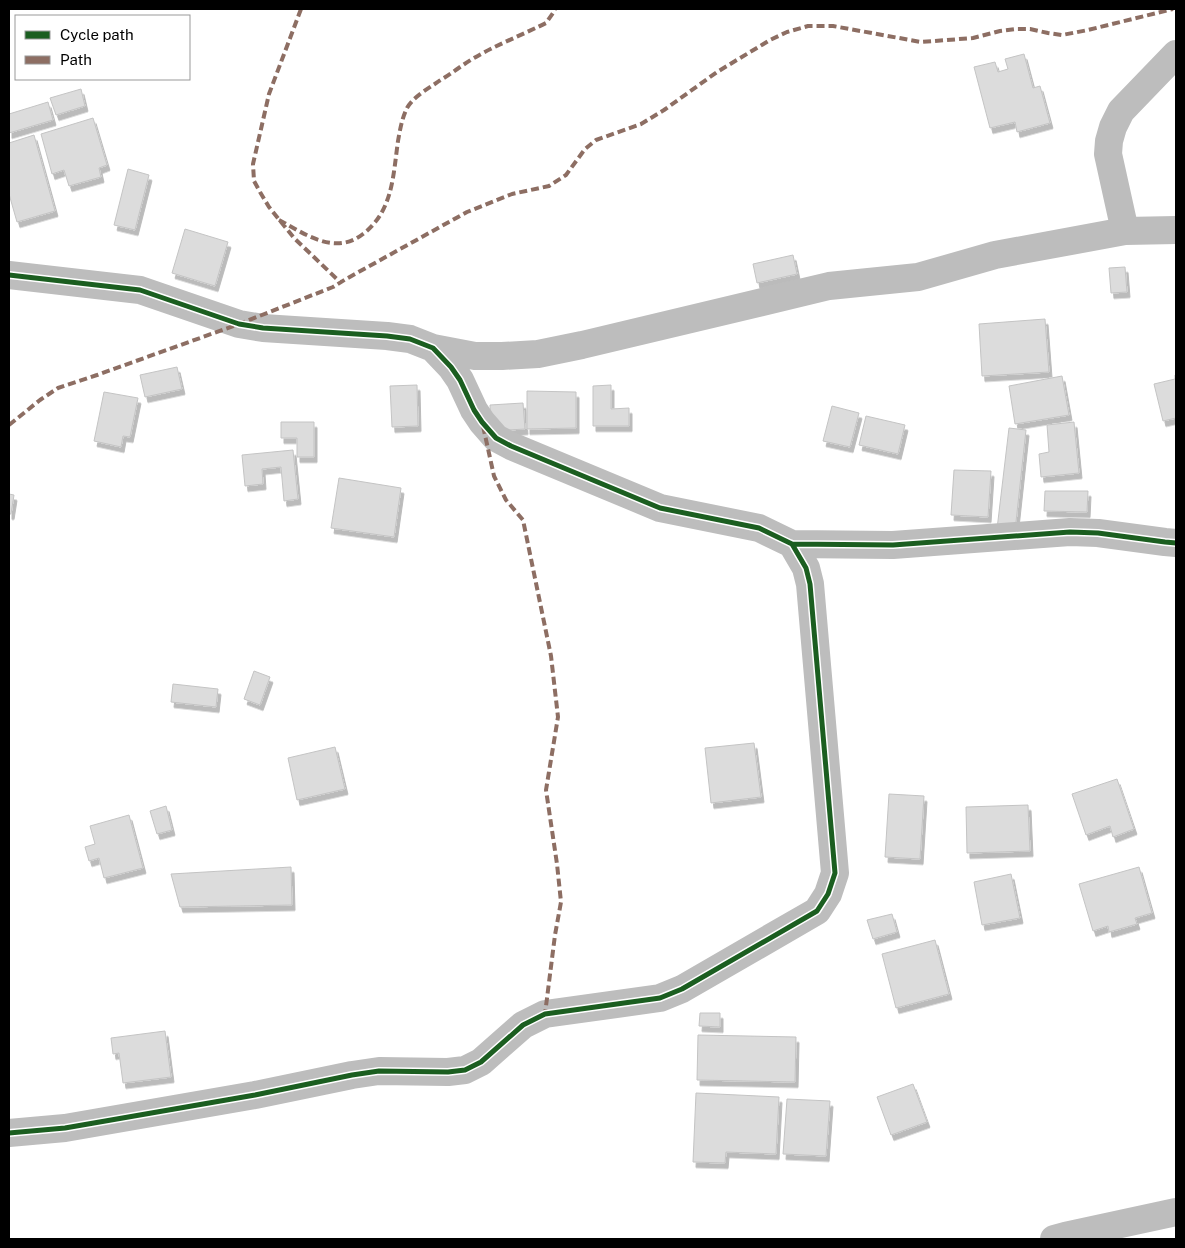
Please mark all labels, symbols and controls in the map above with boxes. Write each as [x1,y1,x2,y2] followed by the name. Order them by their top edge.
[15,15,190,80] legend
[60,26,134,43] text: Cycle path
[60,51,92,68] text: Path

